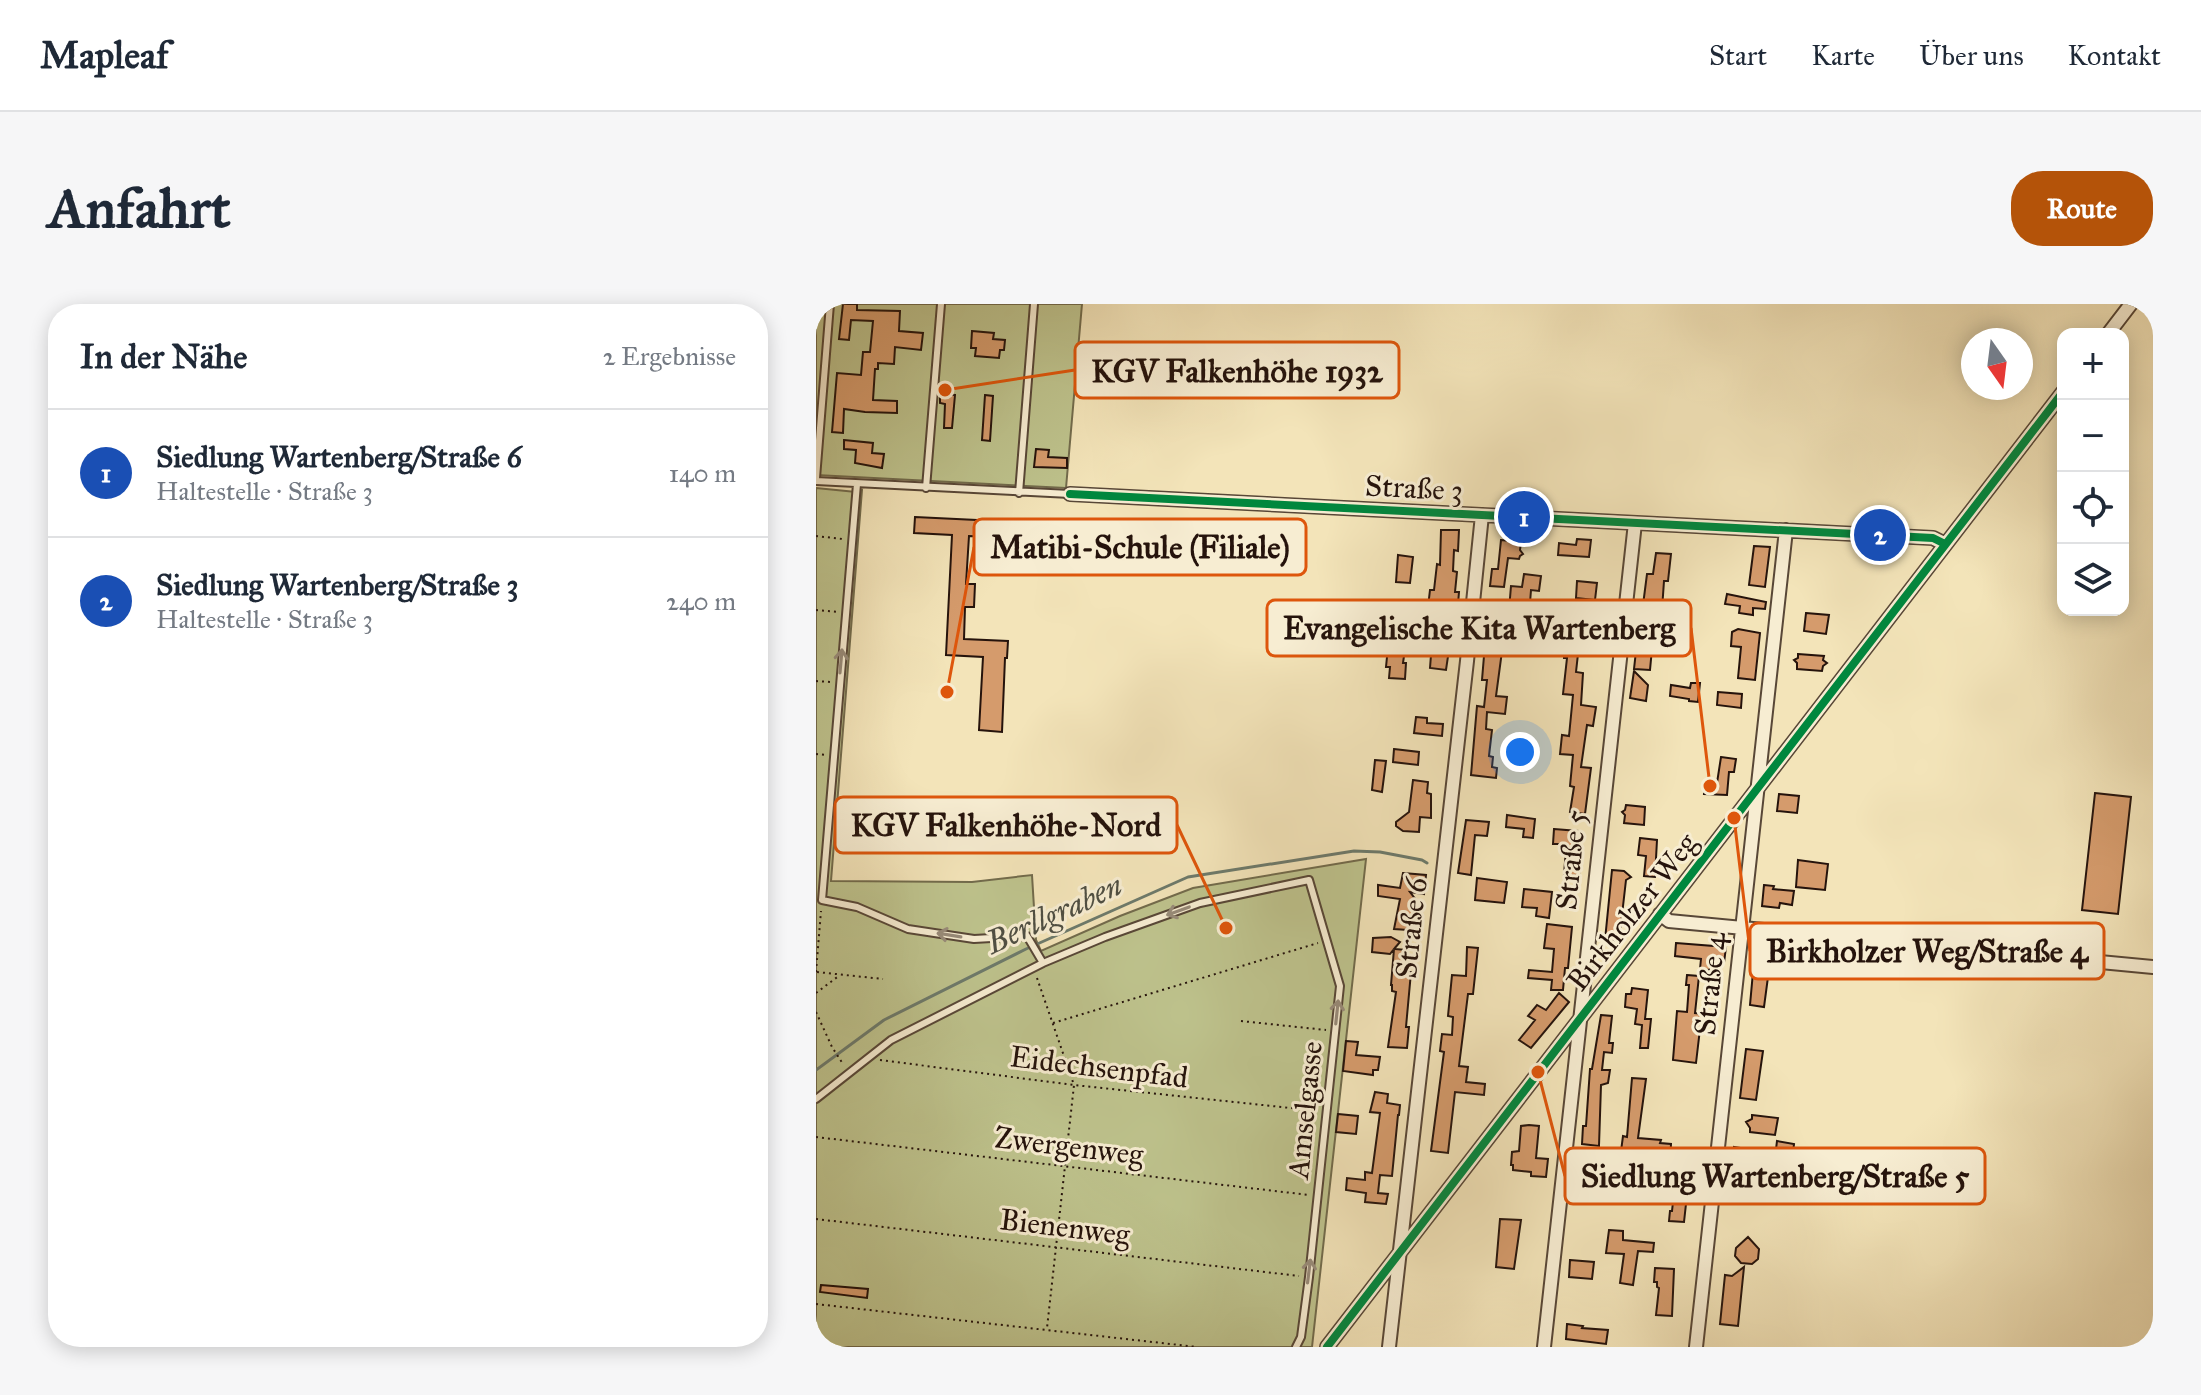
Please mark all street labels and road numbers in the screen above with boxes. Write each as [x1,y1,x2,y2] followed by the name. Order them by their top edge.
[1364,467,1464,509] street label: Straße 3
[1548,808,1594,912] street label: Straße 5
[1559,825,1705,998] street label: Birkholzer Weg
[1388,874,1434,980] street label: Straße 6
[1687,930,1733,1037] street label: Straße 4
[1008,1038,1190,1096] street label: Eidechsenpfad
[1280,1039,1330,1183] street label: Amselgasse
[992,1119,1147,1173] street label: Zwergenweg
[998,1201,1133,1253] street label: Bienenweg

